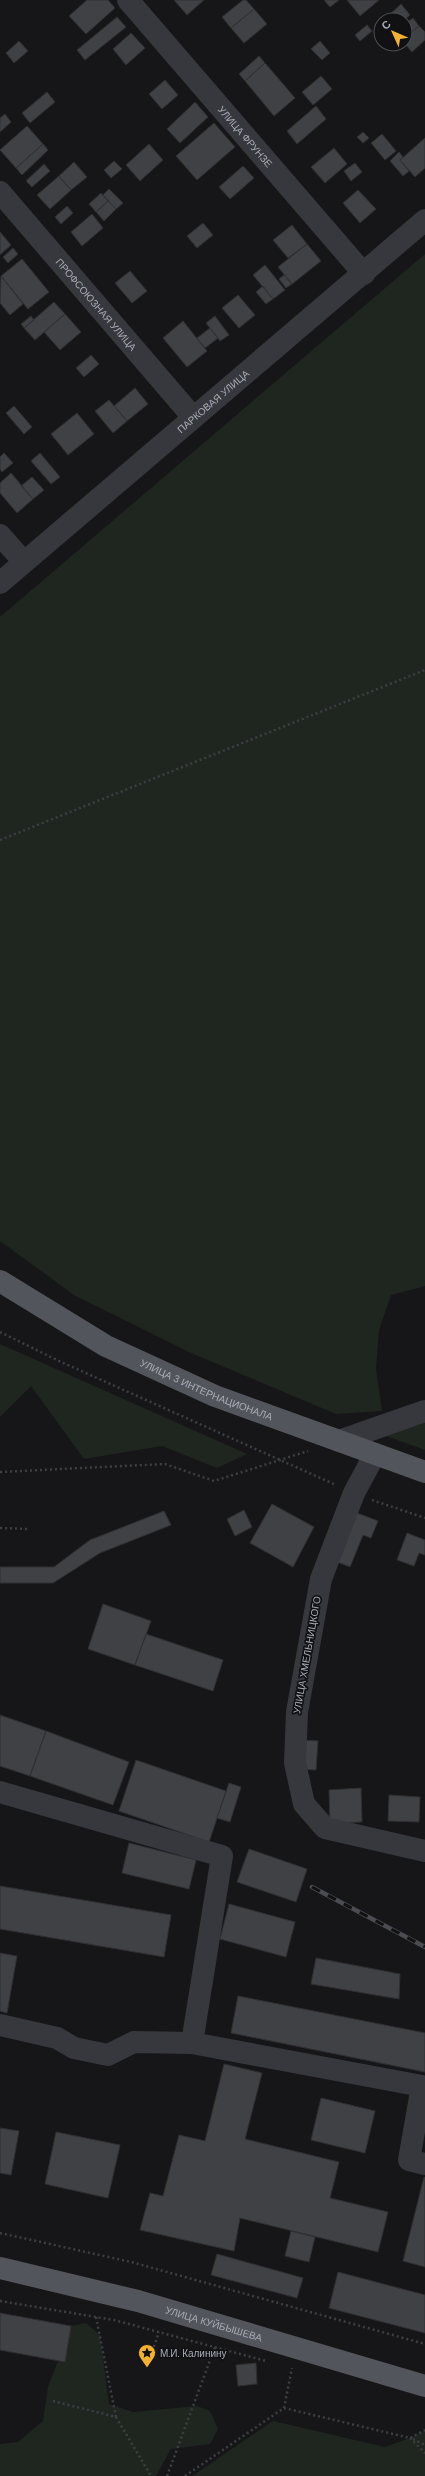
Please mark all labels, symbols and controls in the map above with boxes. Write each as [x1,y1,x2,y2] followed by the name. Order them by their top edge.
[373,12,413,52] north arrow
[378,17,394,33] text: С
[215,103,276,170] street label: УЛИЦА ФРУНЗЕ
[53,255,140,354] street label: ПРОФСОЮЗНАЯ УЛИЦА
[174,367,252,436] street label: ПАРКОВАЯ УЛИЦА
[138,1356,275,1423] street label: УЛИЦА 3 ИНТЕРНАЦИОНАЛА
[290,1595,324,1715] street label: УЛИЦА ХМЕЛЬНИЦКОГО
[164,2303,264,2344] street label: УЛИЦА КУЙБЫШЕВА
[137,2343,157,2368] place icon: М.И. Калинину
[160,2347,227,2360] place label: М.И. Калинину

